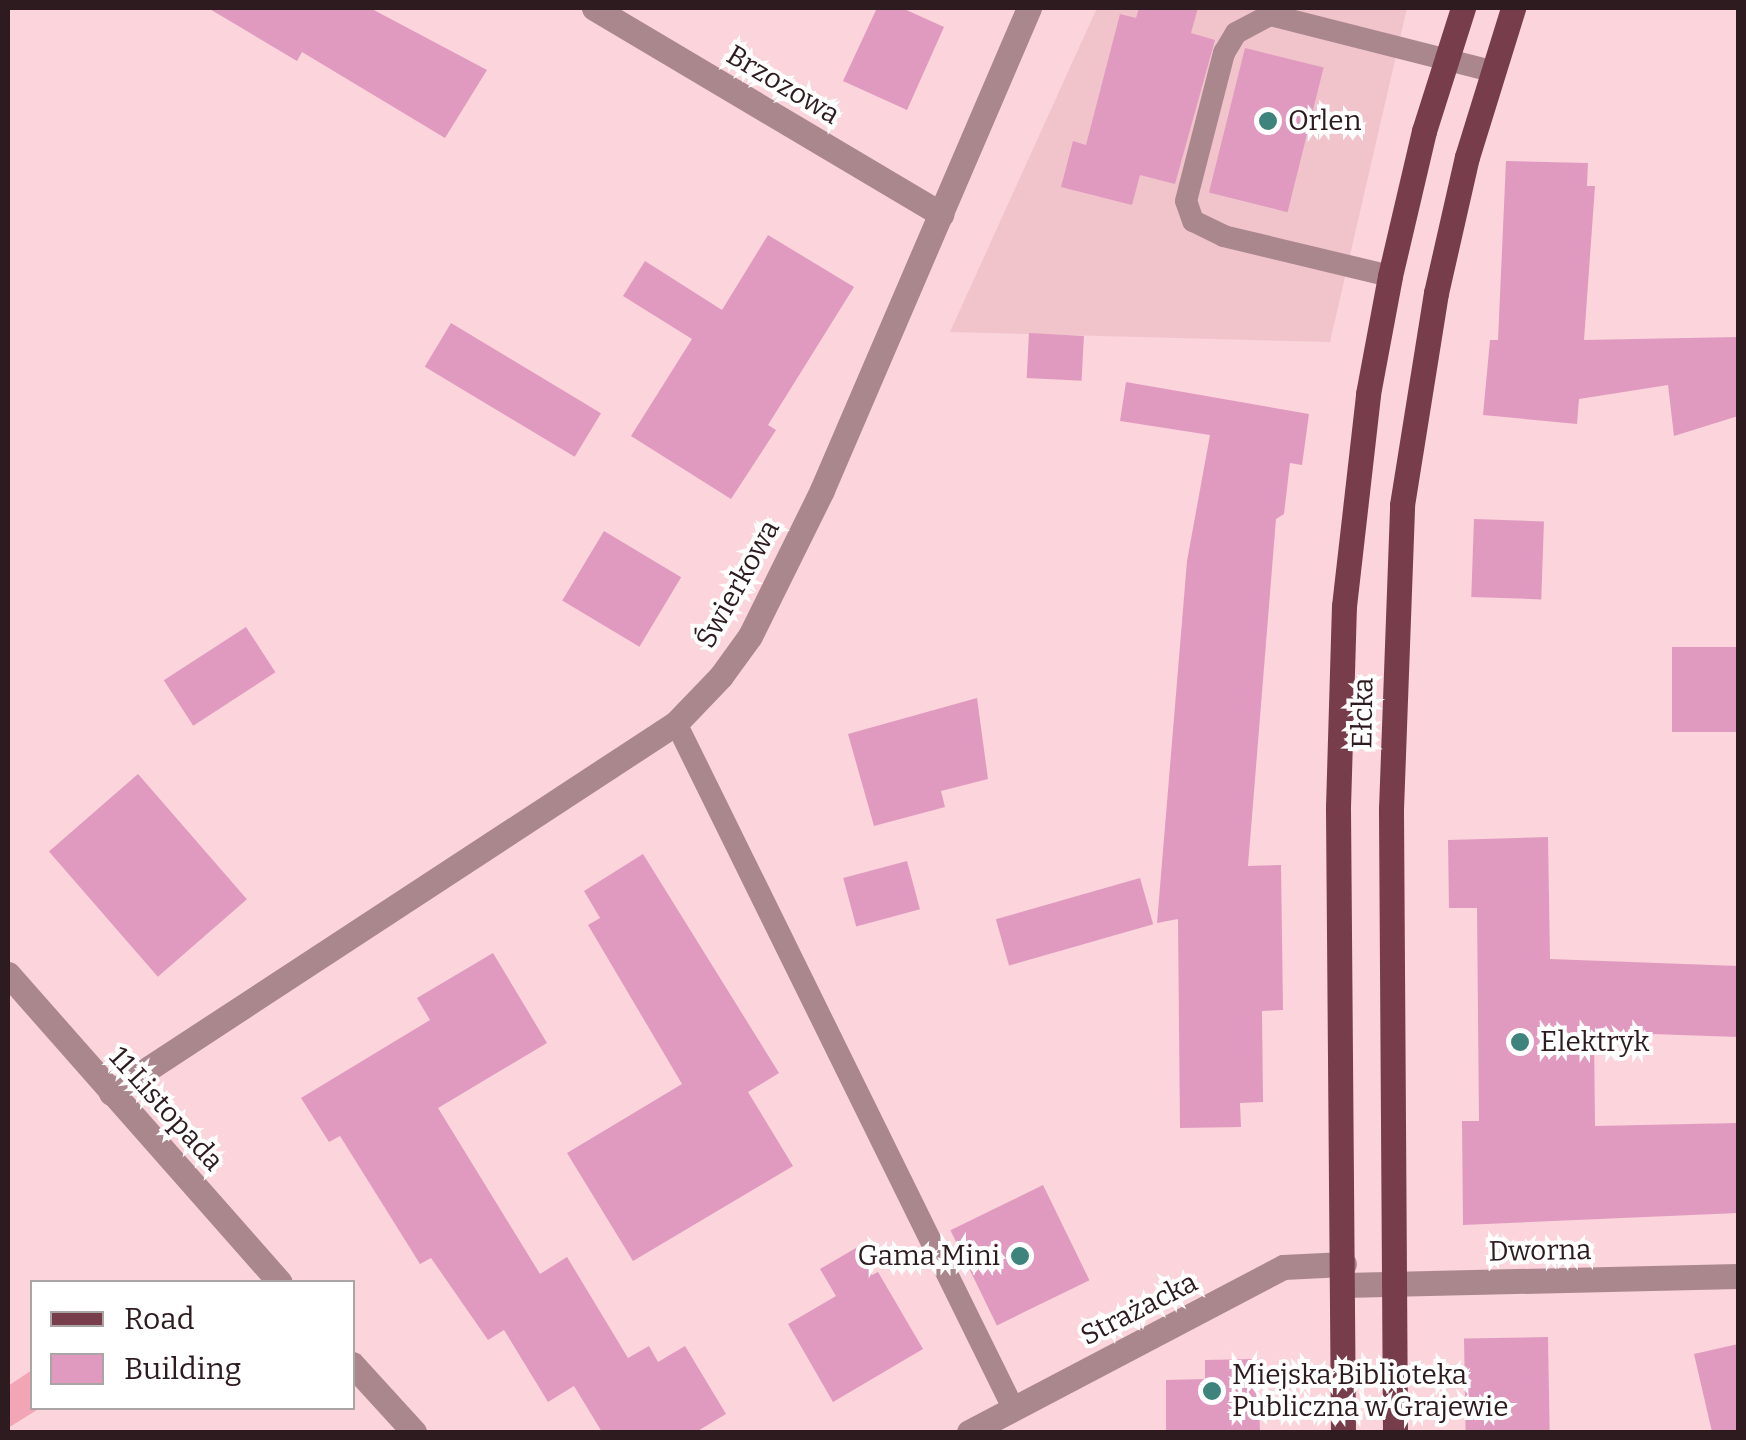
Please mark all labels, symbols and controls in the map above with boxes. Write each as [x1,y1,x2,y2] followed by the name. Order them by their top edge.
[721,38,845,132] street label: Brzozowa
[1288,104,1361,138] place label: Orlen
[1257,110,1279,132] marker: Orlen
[689,514,787,654] street label: Świerkowa
[1346,677,1380,749] street label: Ełcka
[1540,1025,1649,1059] place label: Elektryk
[1509,1031,1531,1053] marker: Elektryk
[102,1040,230,1178] street label: 11 Listopada
[1488,1233,1592,1269] street label: Dworna
[857,1239,1000,1273] place label: Gama Mini
[1009,1245,1031,1267] marker: Gama Mini
[1075,1265,1203,1353] street label: Strażacka
[30,1280,355,1410] legend
[124,1301,195,1337] text: Road
[124,1351,242,1387] text: Building
[1232,1358,1508,1424] place label: Miejska Biblioteka Publiczna w Grajewie
[1201,1380,1223,1402] marker: Miejska Biblioteka Publiczna w Grajewie

